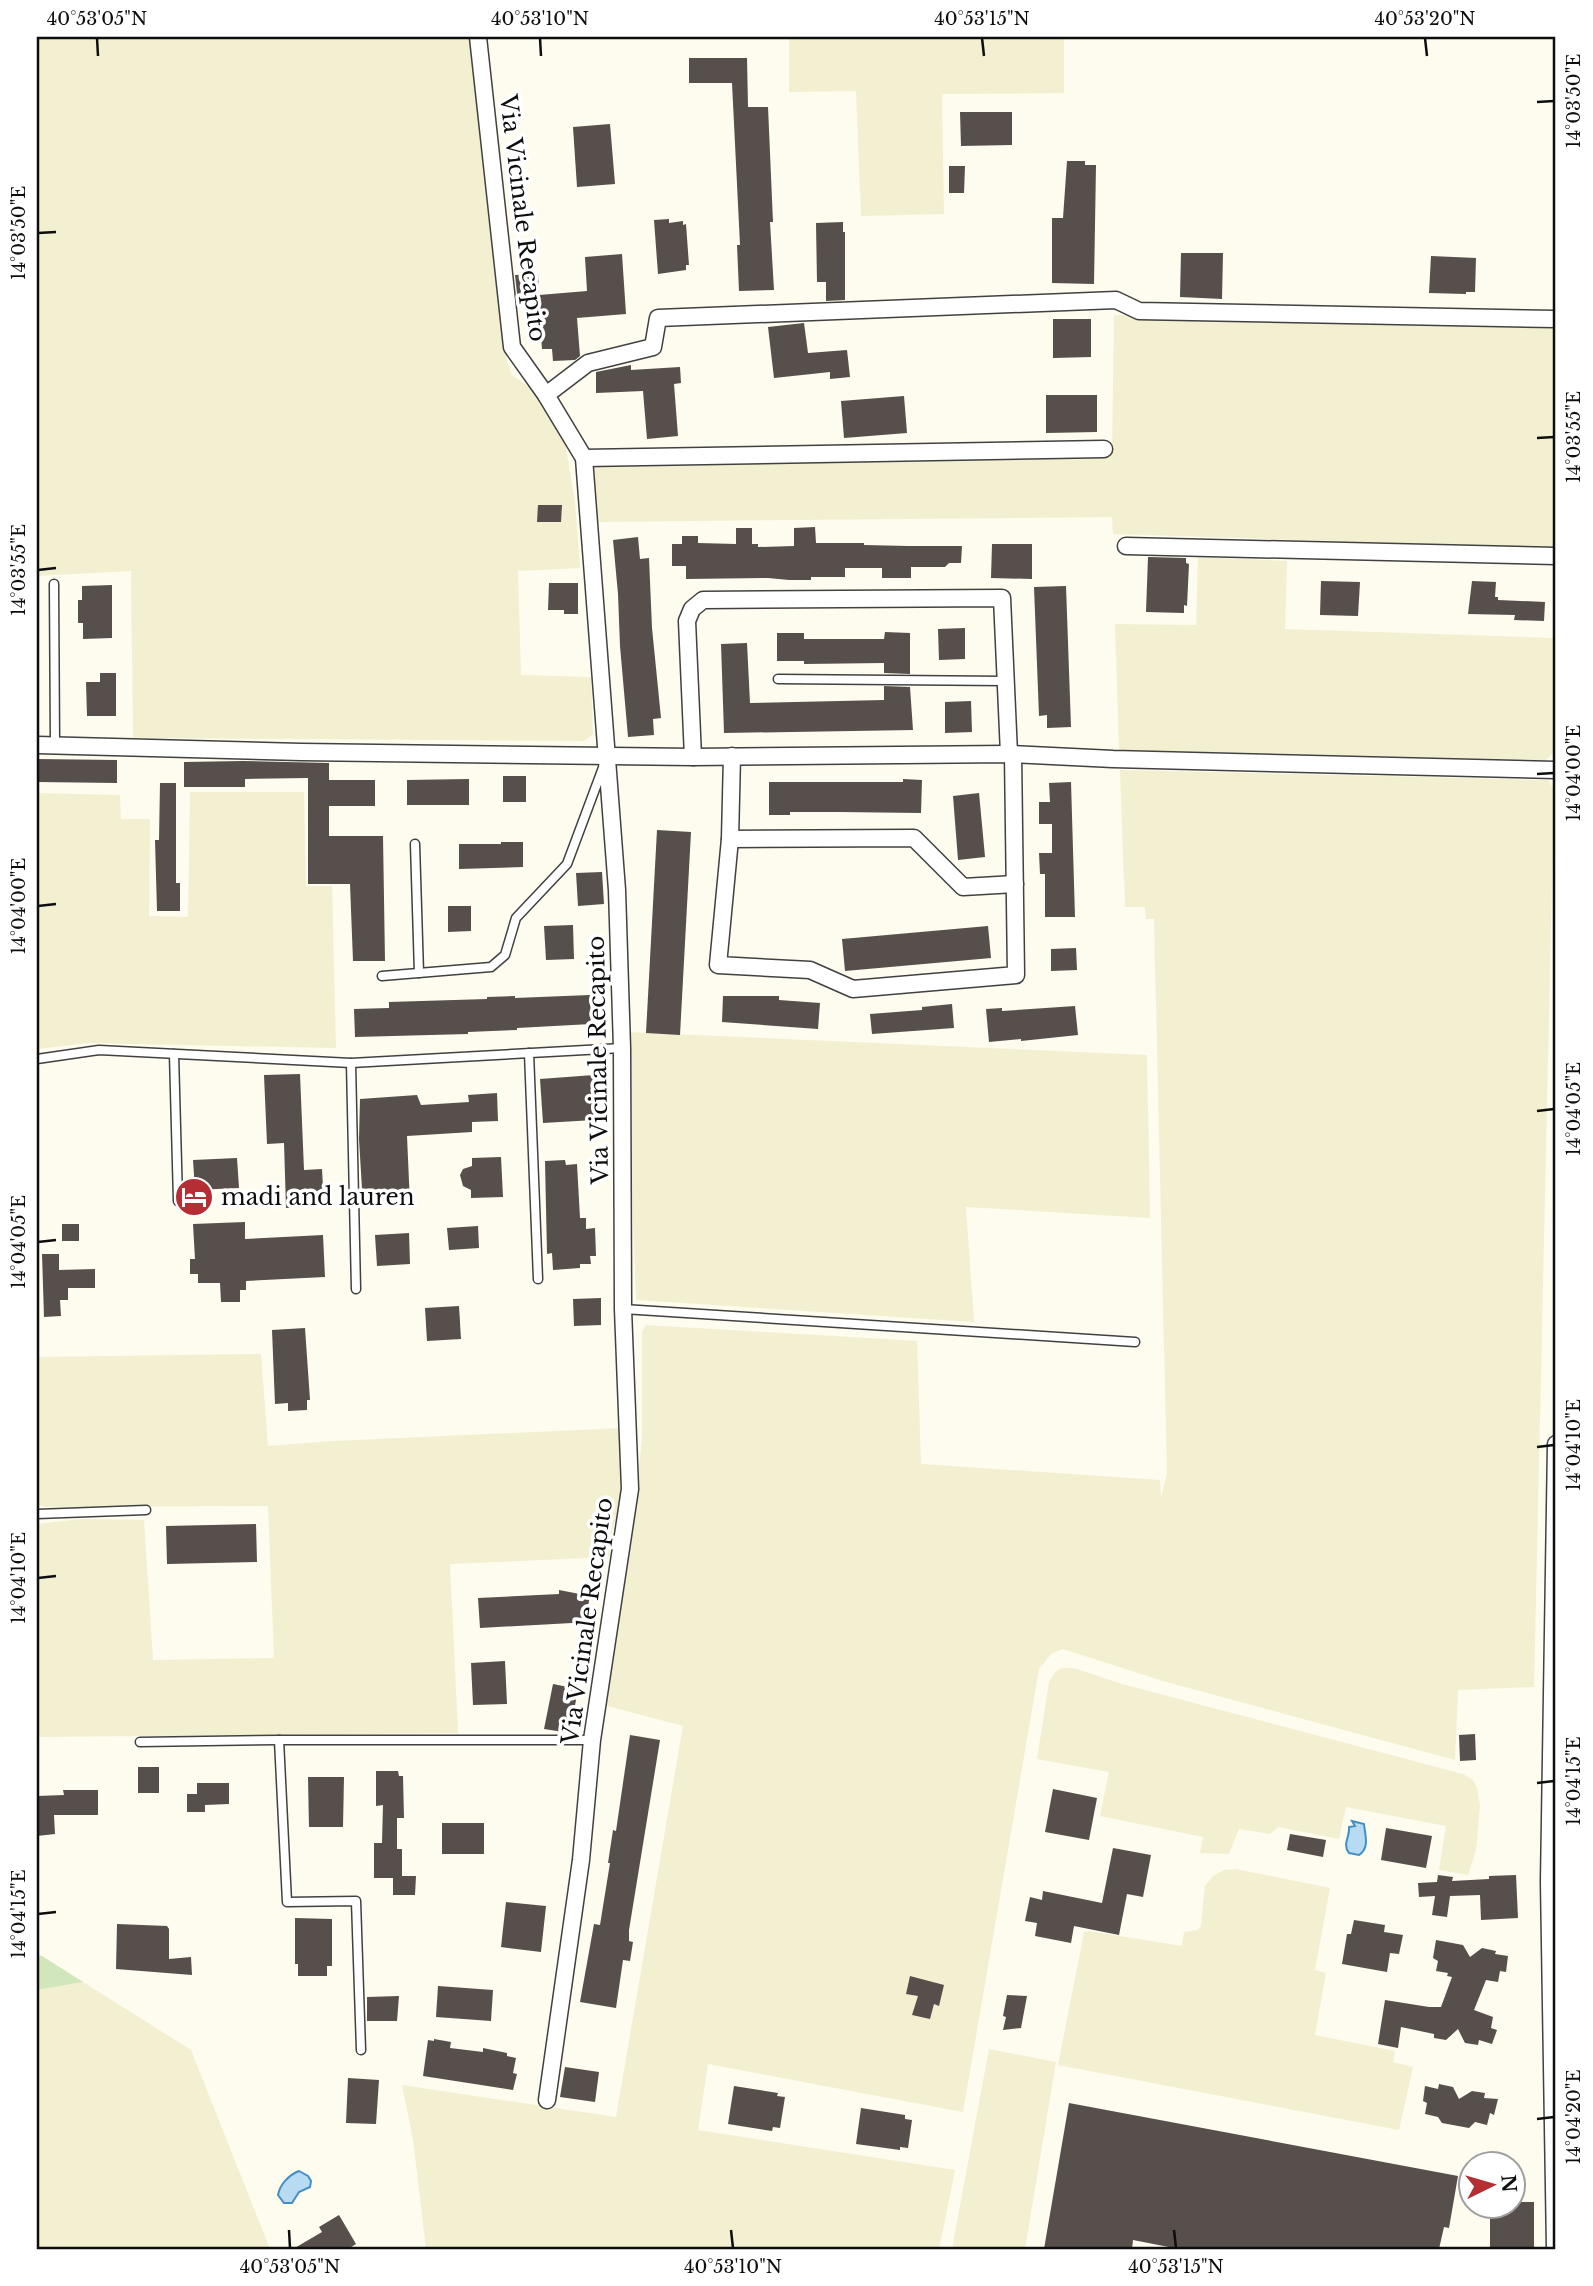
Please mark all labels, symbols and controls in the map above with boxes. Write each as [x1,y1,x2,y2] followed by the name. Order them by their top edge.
[47,8,147,30] text: 40°53'05"N
[491,8,589,30] text: 40°53'10"N
[934,8,1030,30] text: 40°53'15"N
[1374,8,1476,30] text: 40°53'20"N
[1563,54,1585,148] text: 14°03'50"E
[494,92,552,343] street label: Via Vicinale Recapito
[8,186,30,280] text: 14°03'50"E
[1563,391,1585,483] text: 14°03'55"E
[8,524,30,616] text: 14°03'55"E
[1563,725,1585,821] text: 14°04'00"E
[8,858,30,954] text: 14°04'00"E
[582,935,614,1186] street label: Via Vicinale Recapito
[1563,1062,1585,1156] text: 14°04'05"E
[173,1176,215,1218] hotel icon: madi and lauren
[221,1183,415,1211] place label: madi and lauren
[8,1195,30,1289] text: 14°04'05"E
[1563,1399,1585,1491] text: 14°04'10"E
[556,1496,618,1747] street label: Via Vicinale Recapito
[8,1532,30,1624] text: 14°04'10"E
[1563,1736,1585,1826] text: 14°04'15"E
[8,1869,30,1959] text: 14°04'15"E
[1563,2069,1585,2165] text: 14°04'20"E
[1456,2150,1526,2220] north arrow
[1496,2174,1521,2194] text: N
[240,2256,340,2278] text: 40°53'05"N
[684,2256,782,2278] text: 40°53'10"N
[1128,2256,1224,2278] text: 40°53'15"N

